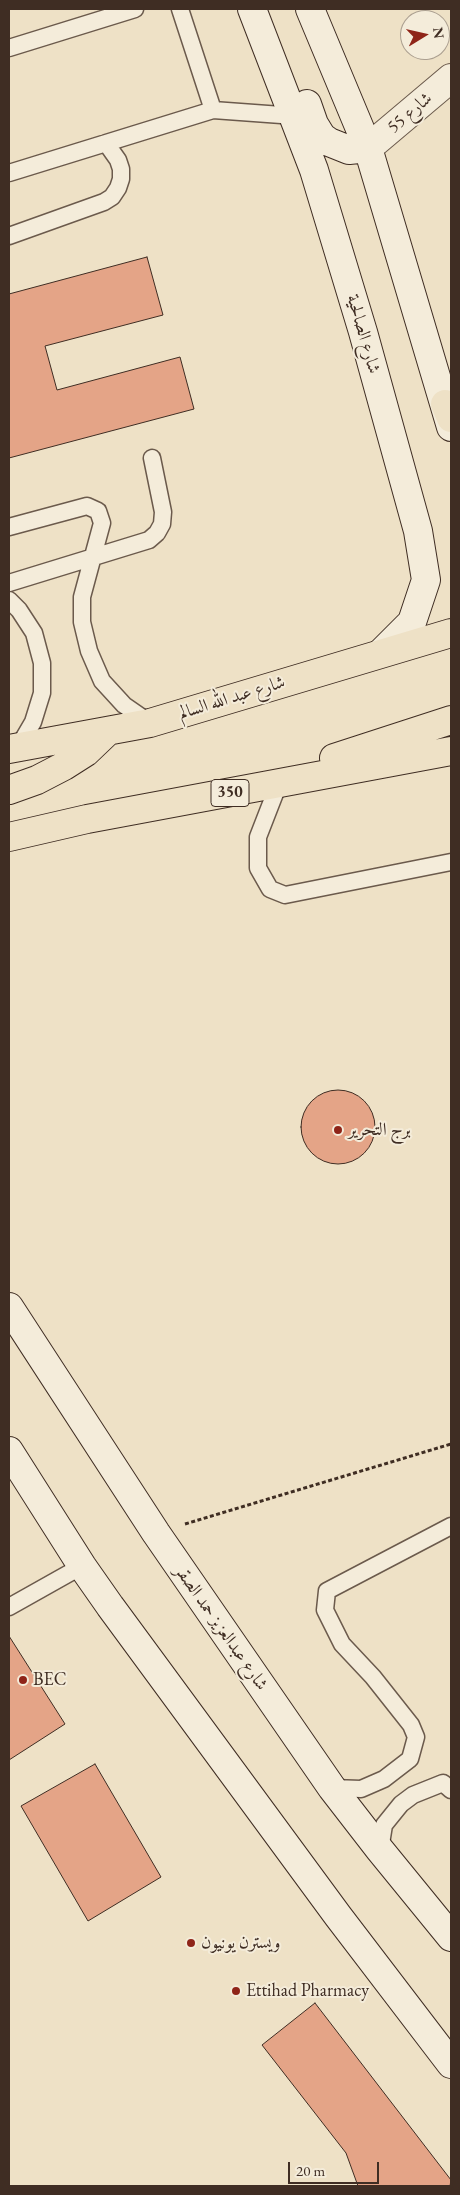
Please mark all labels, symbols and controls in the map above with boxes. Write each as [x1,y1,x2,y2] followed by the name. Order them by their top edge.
[400,10,450,60] north arrow
[429,26,449,40] text: N
[383,88,437,138] street label: شارع 55
[341,292,385,376] street label: شارع الصالحية
[176,672,288,724] street label: شارع عبد الله السالم
[211,780,249,806] road number: 350
[348,1119,411,1141] place label: برج التحرير
[332,1124,344,1136] marker: برج التحرير
[170,1561,272,1695] street label: شارع عبدالعزيز حمد الصقر
[33,1669,66,1691] place label: BEC
[17,1674,29,1686] marker: BEC
[201,1932,280,1954] place label: ويسترن يونيون
[185,1937,197,1949] marker: ويسترن يونيون
[246,1980,369,2002] place label: Ettihad Pharmacy
[230,1985,242,1997] marker: Ettihad Pharmacy
[290,2152,381,2184] scale bar
[296,2161,325,2180] text: 20 m

